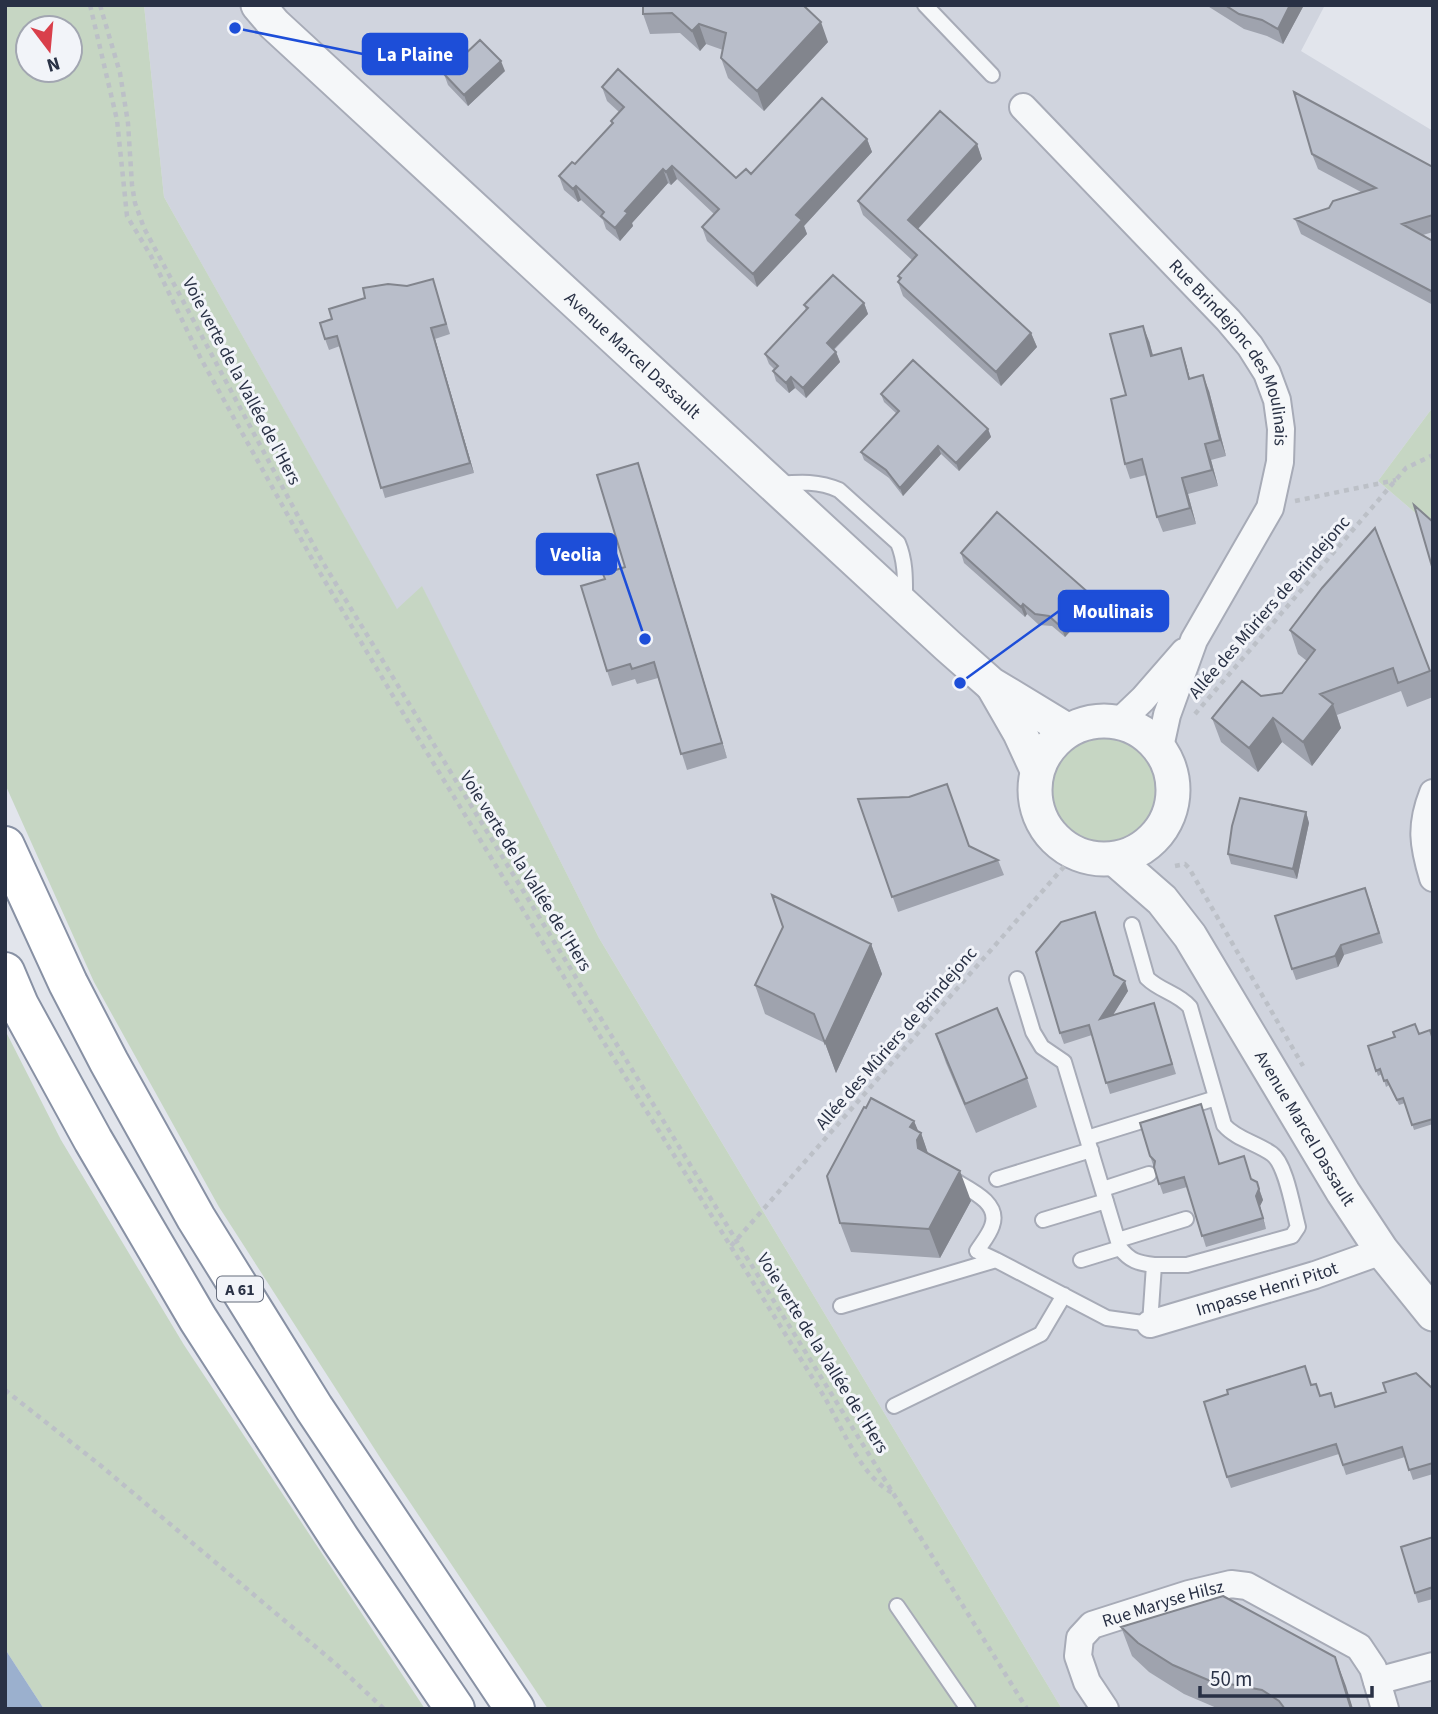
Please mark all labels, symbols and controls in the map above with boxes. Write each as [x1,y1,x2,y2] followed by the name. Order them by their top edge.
[14,14,84,84] north arrow
[363,34,467,74] callout: La Plaine
[377,42,453,69] text: La Plaine
[43,49,63,79] text: N
[1163,254,1293,446] street label: Rue Brindejonc des Moulinais
[176,273,307,489] street label: Voie verte de la Vallée de l'Hers
[559,286,706,425] street label: Avenue Marcel Dassault
[1183,510,1356,704] street label: Allée des Mûriers de Brindejonc
[537,534,616,574] callout: Veolia
[549,542,602,569] text: Veolia
[1059,591,1168,631] callout: Moulinais
[1072,599,1154,626] text: Moulinais
[454,766,598,976] street label: Voie verte de la Vallée de l'Hers
[810,941,983,1135] street label: Allée des Mûriers de Brindejonc
[1248,1046,1361,1211] street label: Avenue Marcel Dassault
[751,1248,895,1458] street label: Voie verte de la Vallée de l'Hers
[1193,1256,1341,1323] street label: Impasse Henri Pitot
[217,1276,263,1302] road number: A 61
[1099,1574,1227,1634] street label: Rue Maryse Hilsz
[1200,1654,1372,1698] scale bar
[1210,1664,1252,1694] text: 50 m

